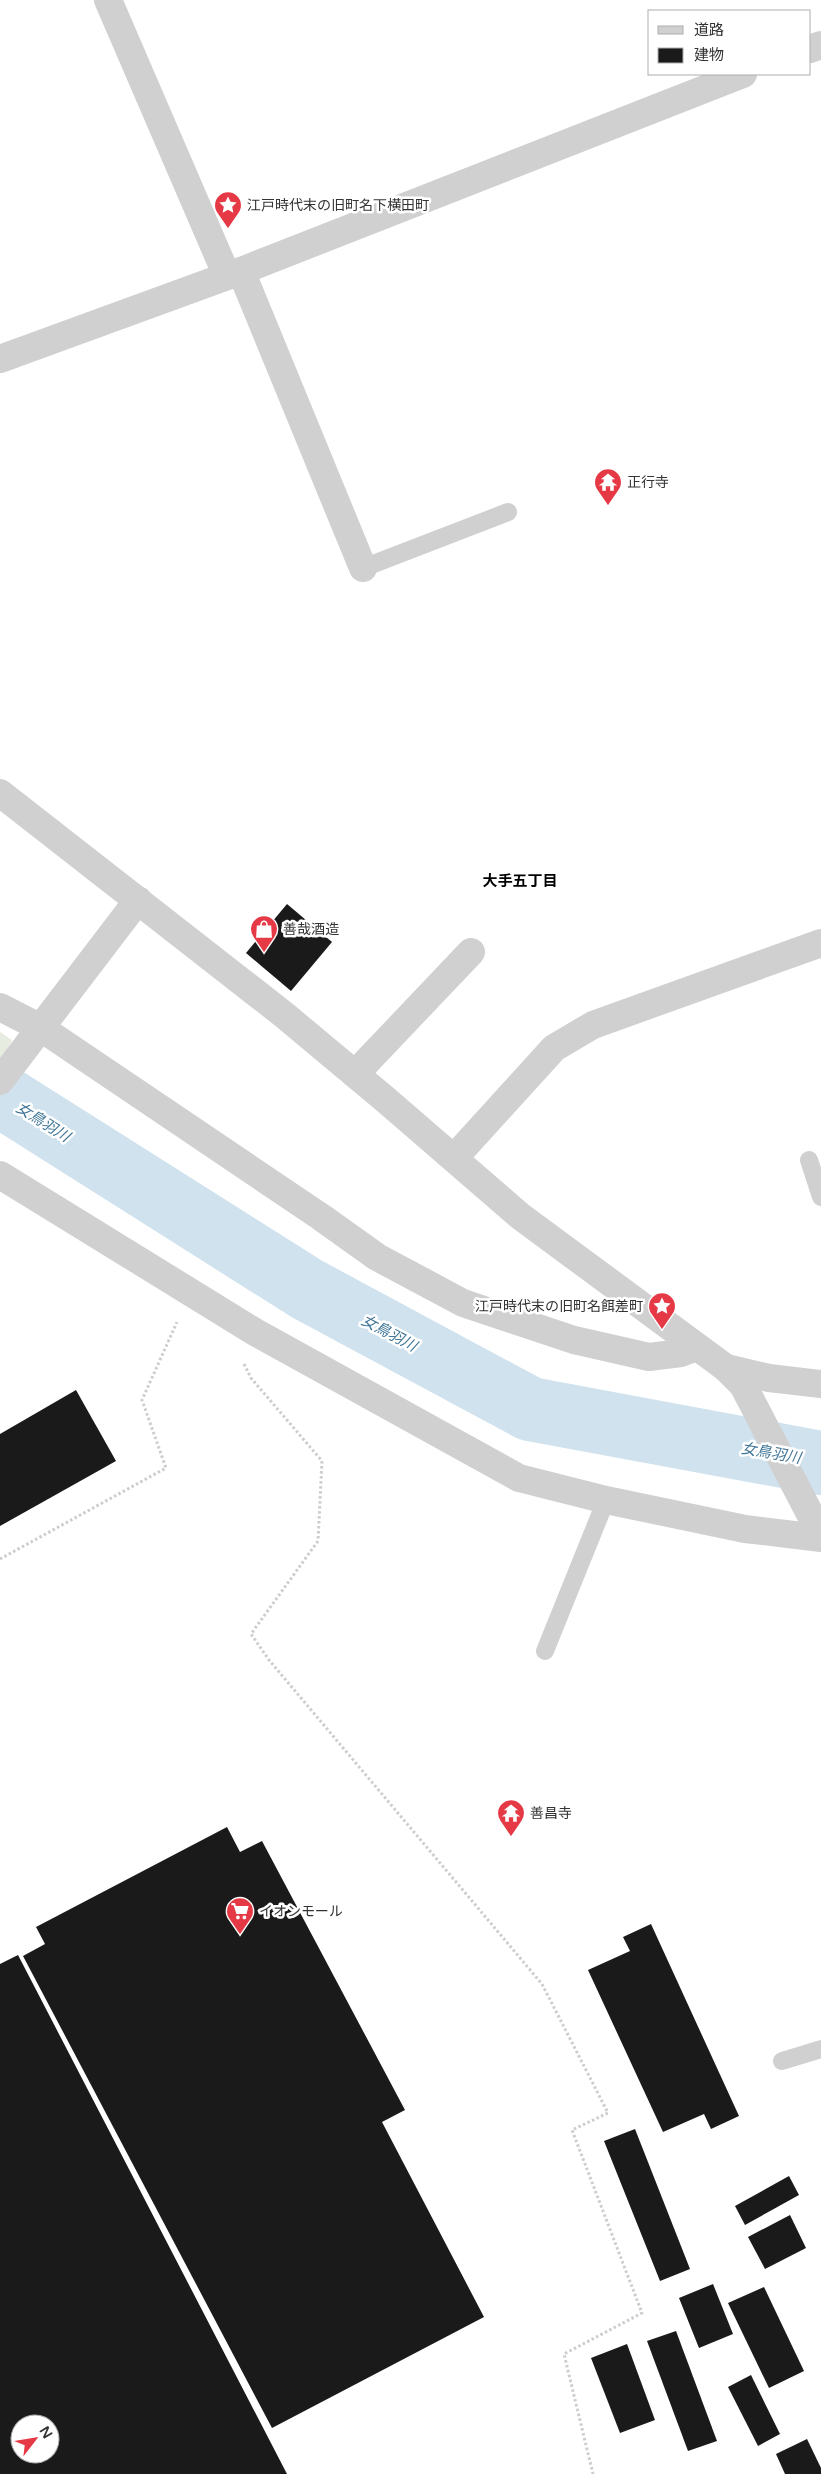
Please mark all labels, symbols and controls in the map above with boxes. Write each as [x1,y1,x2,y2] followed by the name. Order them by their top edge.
[648,10,811,75] legend
[694,21,724,39] text: 道路
[694,46,724,64] text: 建物
[213,190,243,229] place icon: 江戸時代末の旧町名下横田町
[247,197,429,214] place label: 江戸時代末の旧町名下横田町
[593,467,623,506] temple icon: 正行寺
[627,474,669,491] place label: 正行寺
[482,872,558,890] district label: 大手五丁目
[249,914,279,953] shop icon: 善哉酒造
[283,921,339,938] place label: 善哉酒造
[13,1098,75,1147] water label: 女鳥羽川
[647,1291,677,1330] place icon: 江戸時代末の旧町名餌差町
[475,1298,643,1315] place label: 江戸時代末の旧町名餌差町
[358,1311,421,1356] water label: 女鳥羽川
[740,1439,804,1467] water label: 女鳥羽川
[496,1798,526,1837] temple icon: 善昌寺
[530,1805,572,1822] place label: 善昌寺
[225,1896,255,1935] supermarket icon: イオンモール
[259,1903,343,1920] place label: イオンモール
[10,2414,60,2464] north arrow
[36,2423,56,2442] text: N

